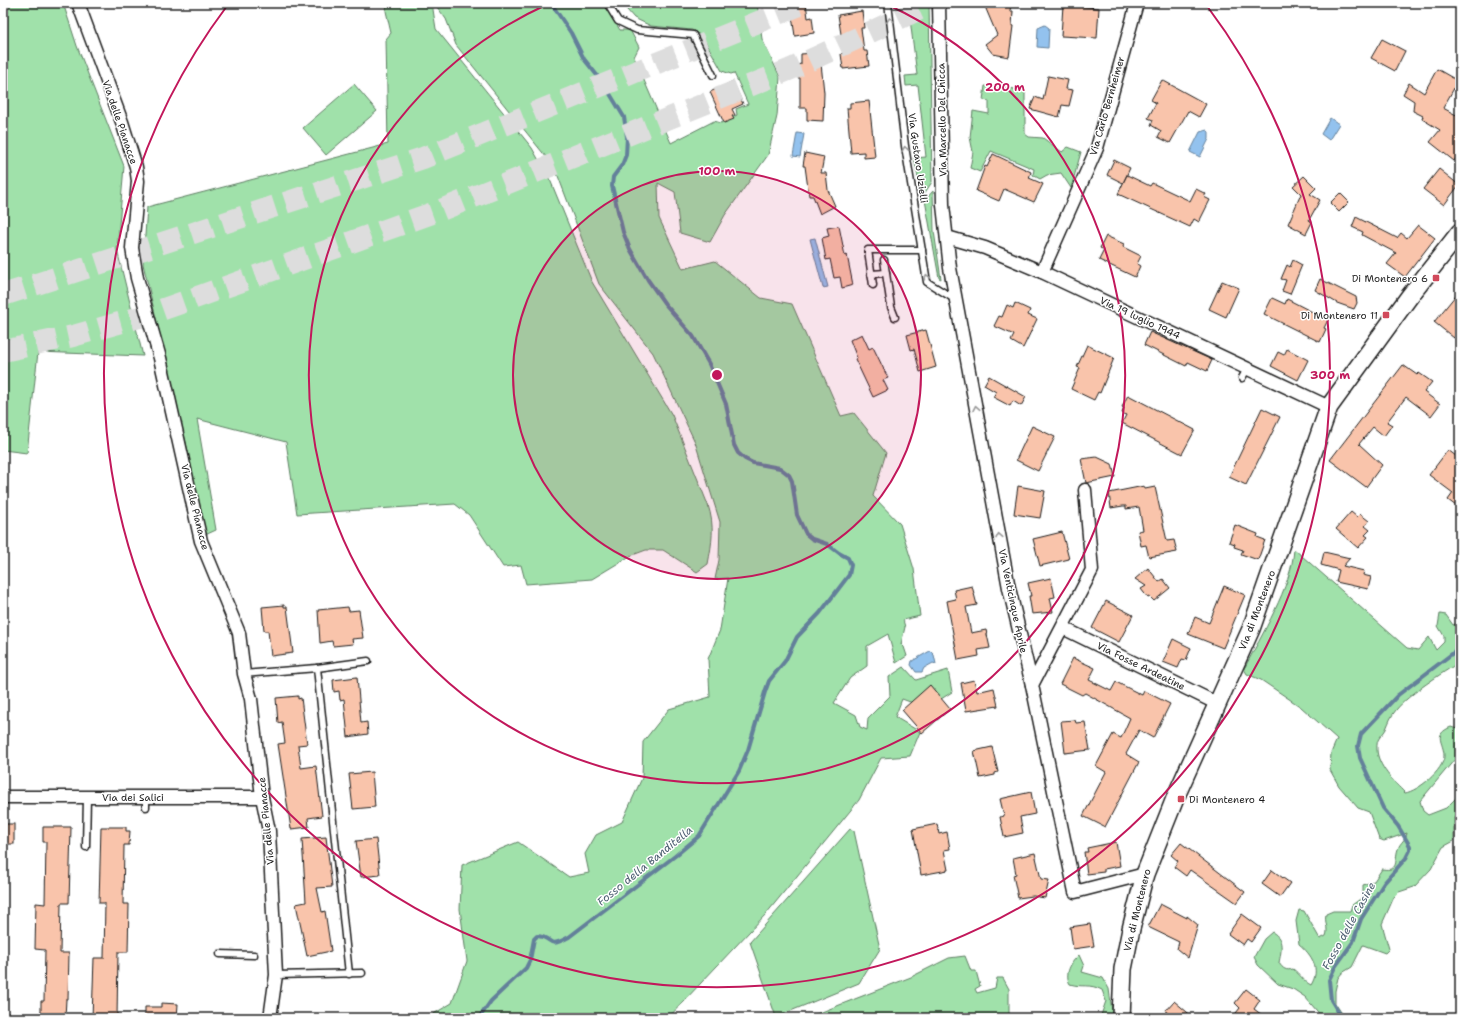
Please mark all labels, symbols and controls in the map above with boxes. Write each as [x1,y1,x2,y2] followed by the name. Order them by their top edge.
[886,17,895,23] one-way arrow
[1087,55,1127,157] street label: Via Carlo Bernheimer
[934,62,949,177] street label: Via Marcello Del Chicca
[100,78,141,166] street label: Via delle Pianacce
[985,79,1025,95] text: 200 m
[905,112,931,204] street label: Via Gustavo Uzielli
[901,146,910,152] one-way arrow
[699,163,736,179] text: 100 m
[1352,272,1428,285] place label: Di Montenero 6
[923,273,931,280] one-way arrow
[1431,273,1441,283] marker: Di Montenero 6
[1098,294,1182,342] street label: Via 19 luglio 1944
[1301,309,1378,322] place label: Di Montenero 11
[1381,310,1391,320] marker: Di Montenero 11
[1310,367,1350,383] text: 300 m
[710,368,724,382] centre of rings
[972,405,980,411] one-way arrow
[178,463,212,552] street label: Via delle Pianacce
[996,533,1004,539] one-way arrow
[996,548,1030,655] street label: Via Venticinque Aprile
[1236,568,1278,652] street label: Via di Montenero
[1095,639,1188,693] street label: Via Fosse Ardeatine
[255,776,277,866] street label: Via delle Pianacce
[102,791,164,804] street label: Via dei Salici
[1189,793,1265,806] place label: Di Montenero 4
[1176,794,1186,804] marker: Di Montenero 4
[594,823,696,909] water label: Fosso della Banditella
[1120,867,1154,953] street label: Via di Montenero
[1319,879,1379,973] water label: Fosso delle Casine

